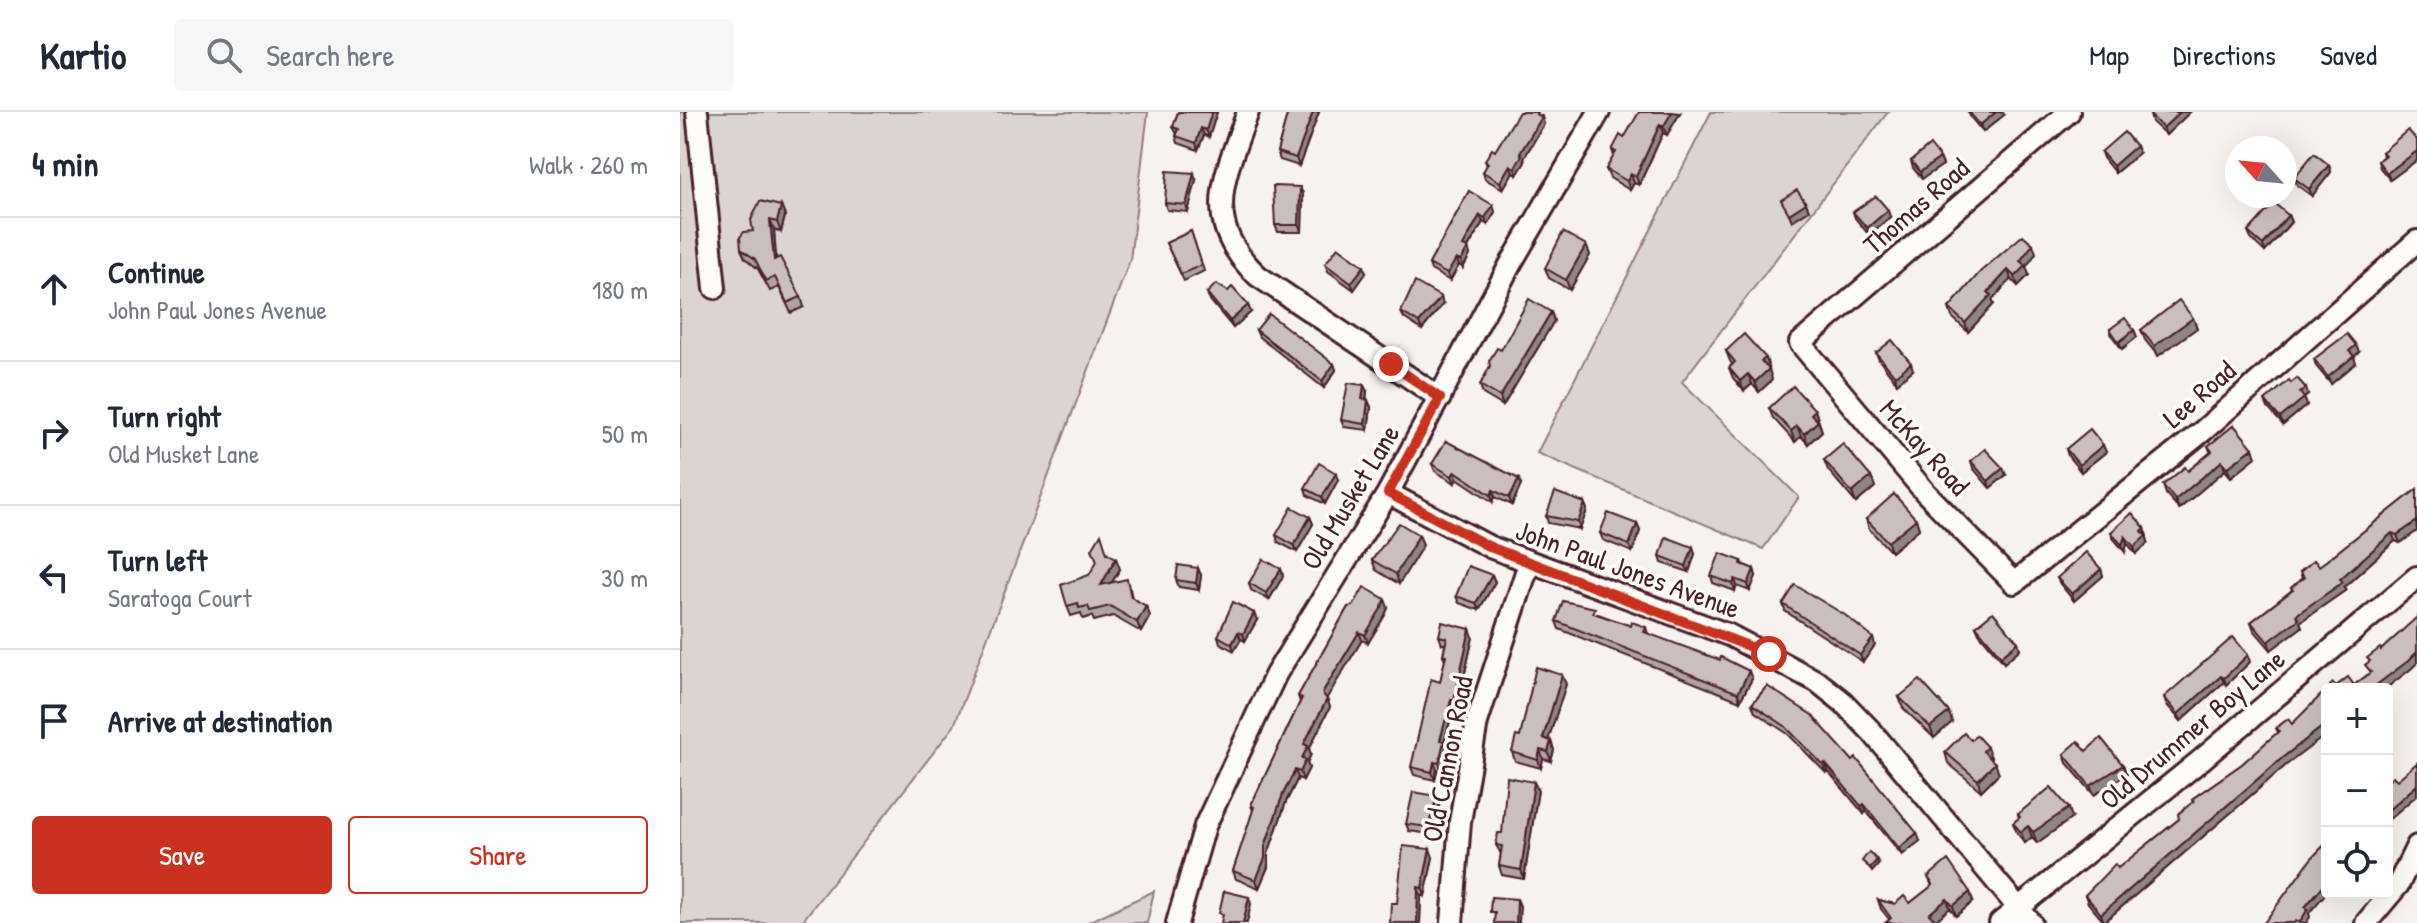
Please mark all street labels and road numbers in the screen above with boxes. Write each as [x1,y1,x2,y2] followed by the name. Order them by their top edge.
[1855,149,1977,263] street label: Thomas Road
[2154,352,2244,436] street label: Lee Road
[1872,391,1978,503] street label: McKay Road
[1292,417,1408,577] street label: Old Musket Lane
[1511,511,1745,627] street label: John Paul Jones Avenue
[2091,640,2293,818] street label: Old Drummer Boy Lane
[1412,673,1482,845] street label: Old Cannon Road

